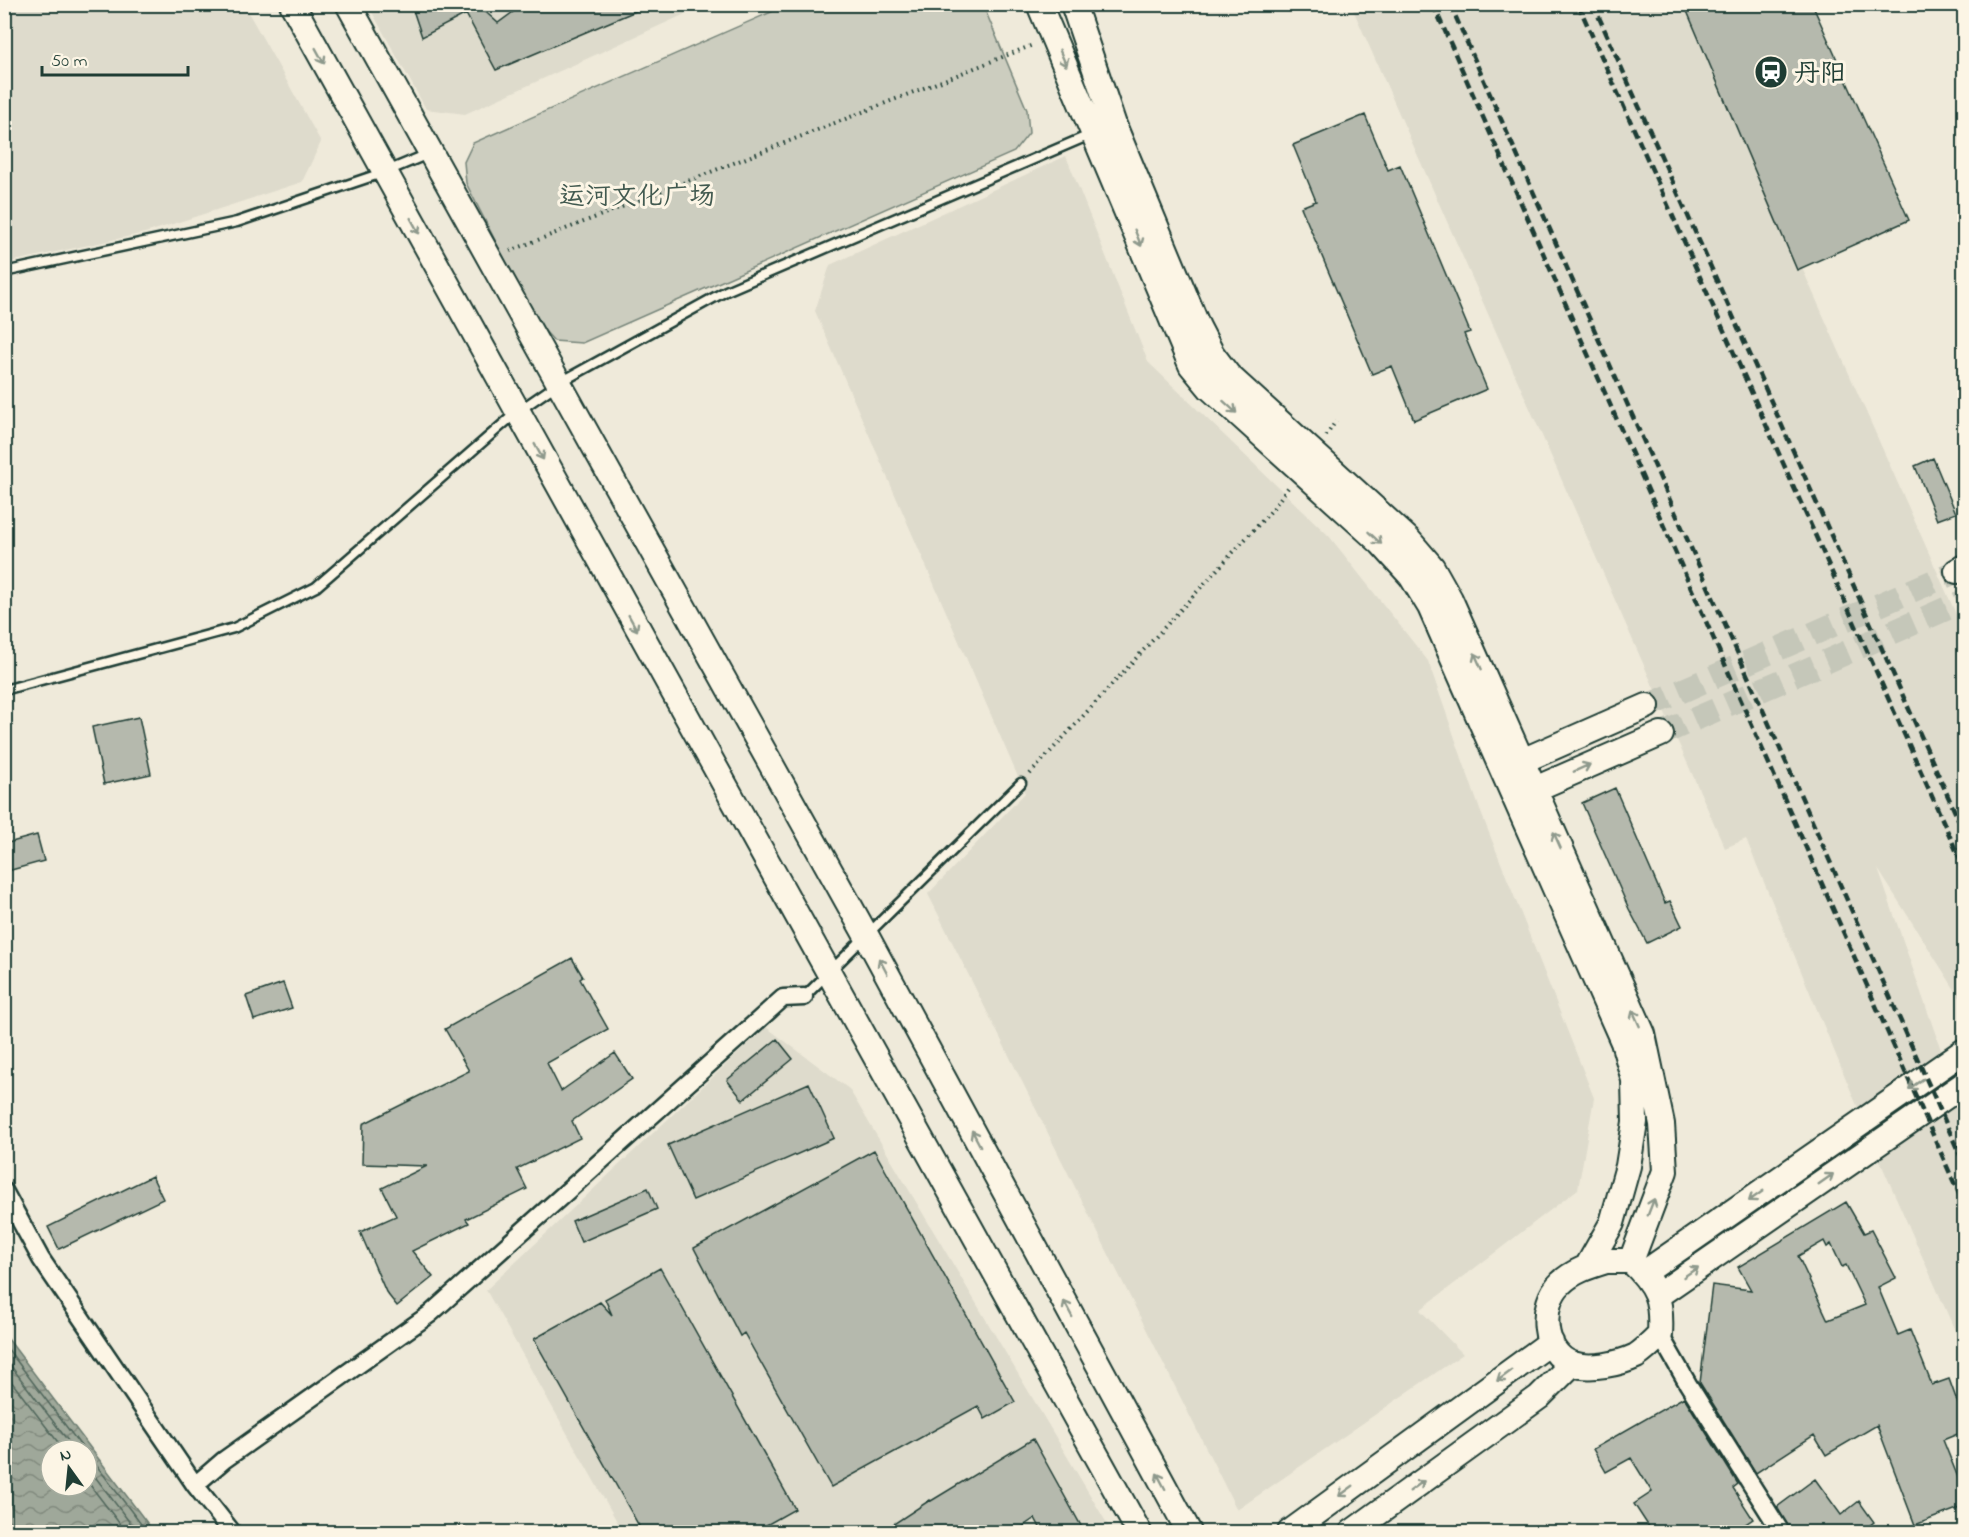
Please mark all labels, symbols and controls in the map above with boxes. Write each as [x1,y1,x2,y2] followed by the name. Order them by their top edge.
[42,39,188,77] scale bar
[314,47,326,64] one-way arrow
[1058,48,1069,67] one-way arrow
[51,49,88,75] text: 50 m
[1753,54,1789,90] station icon: 丹阳
[1794,56,1846,94] place label: 丹阳
[559,179,715,217] park label: 运河文化广场
[409,218,421,235] one-way arrow
[1133,228,1144,246] one-way arrow
[1223,400,1238,414] one-way arrow
[534,443,545,461] one-way arrow
[1367,531,1382,545] one-way arrow
[628,614,640,631] one-way arrow
[1471,653,1483,671] one-way arrow
[1573,762,1591,774] one-way arrow
[1551,831,1562,849] one-way arrow
[877,958,889,975] one-way arrow
[1630,1009,1642,1027] one-way arrow
[1909,1078,1925,1090] one-way arrow
[970,1130,982,1147] one-way arrow
[1817,1173,1834,1185] one-way arrow
[1749,1190,1765,1202] one-way arrow
[1647,1198,1658,1216] one-way arrow
[1683,1266,1699,1278] one-way arrow
[1062,1301,1073,1319] one-way arrow
[1496,1370,1512,1382] one-way arrow
[39,1438,99,1498] north arrow
[57,1442,74,1468] text: N
[1155,1473,1167,1490] one-way arrow
[1408,1480,1424,1492] one-way arrow
[1339,1485,1355,1497] one-way arrow

